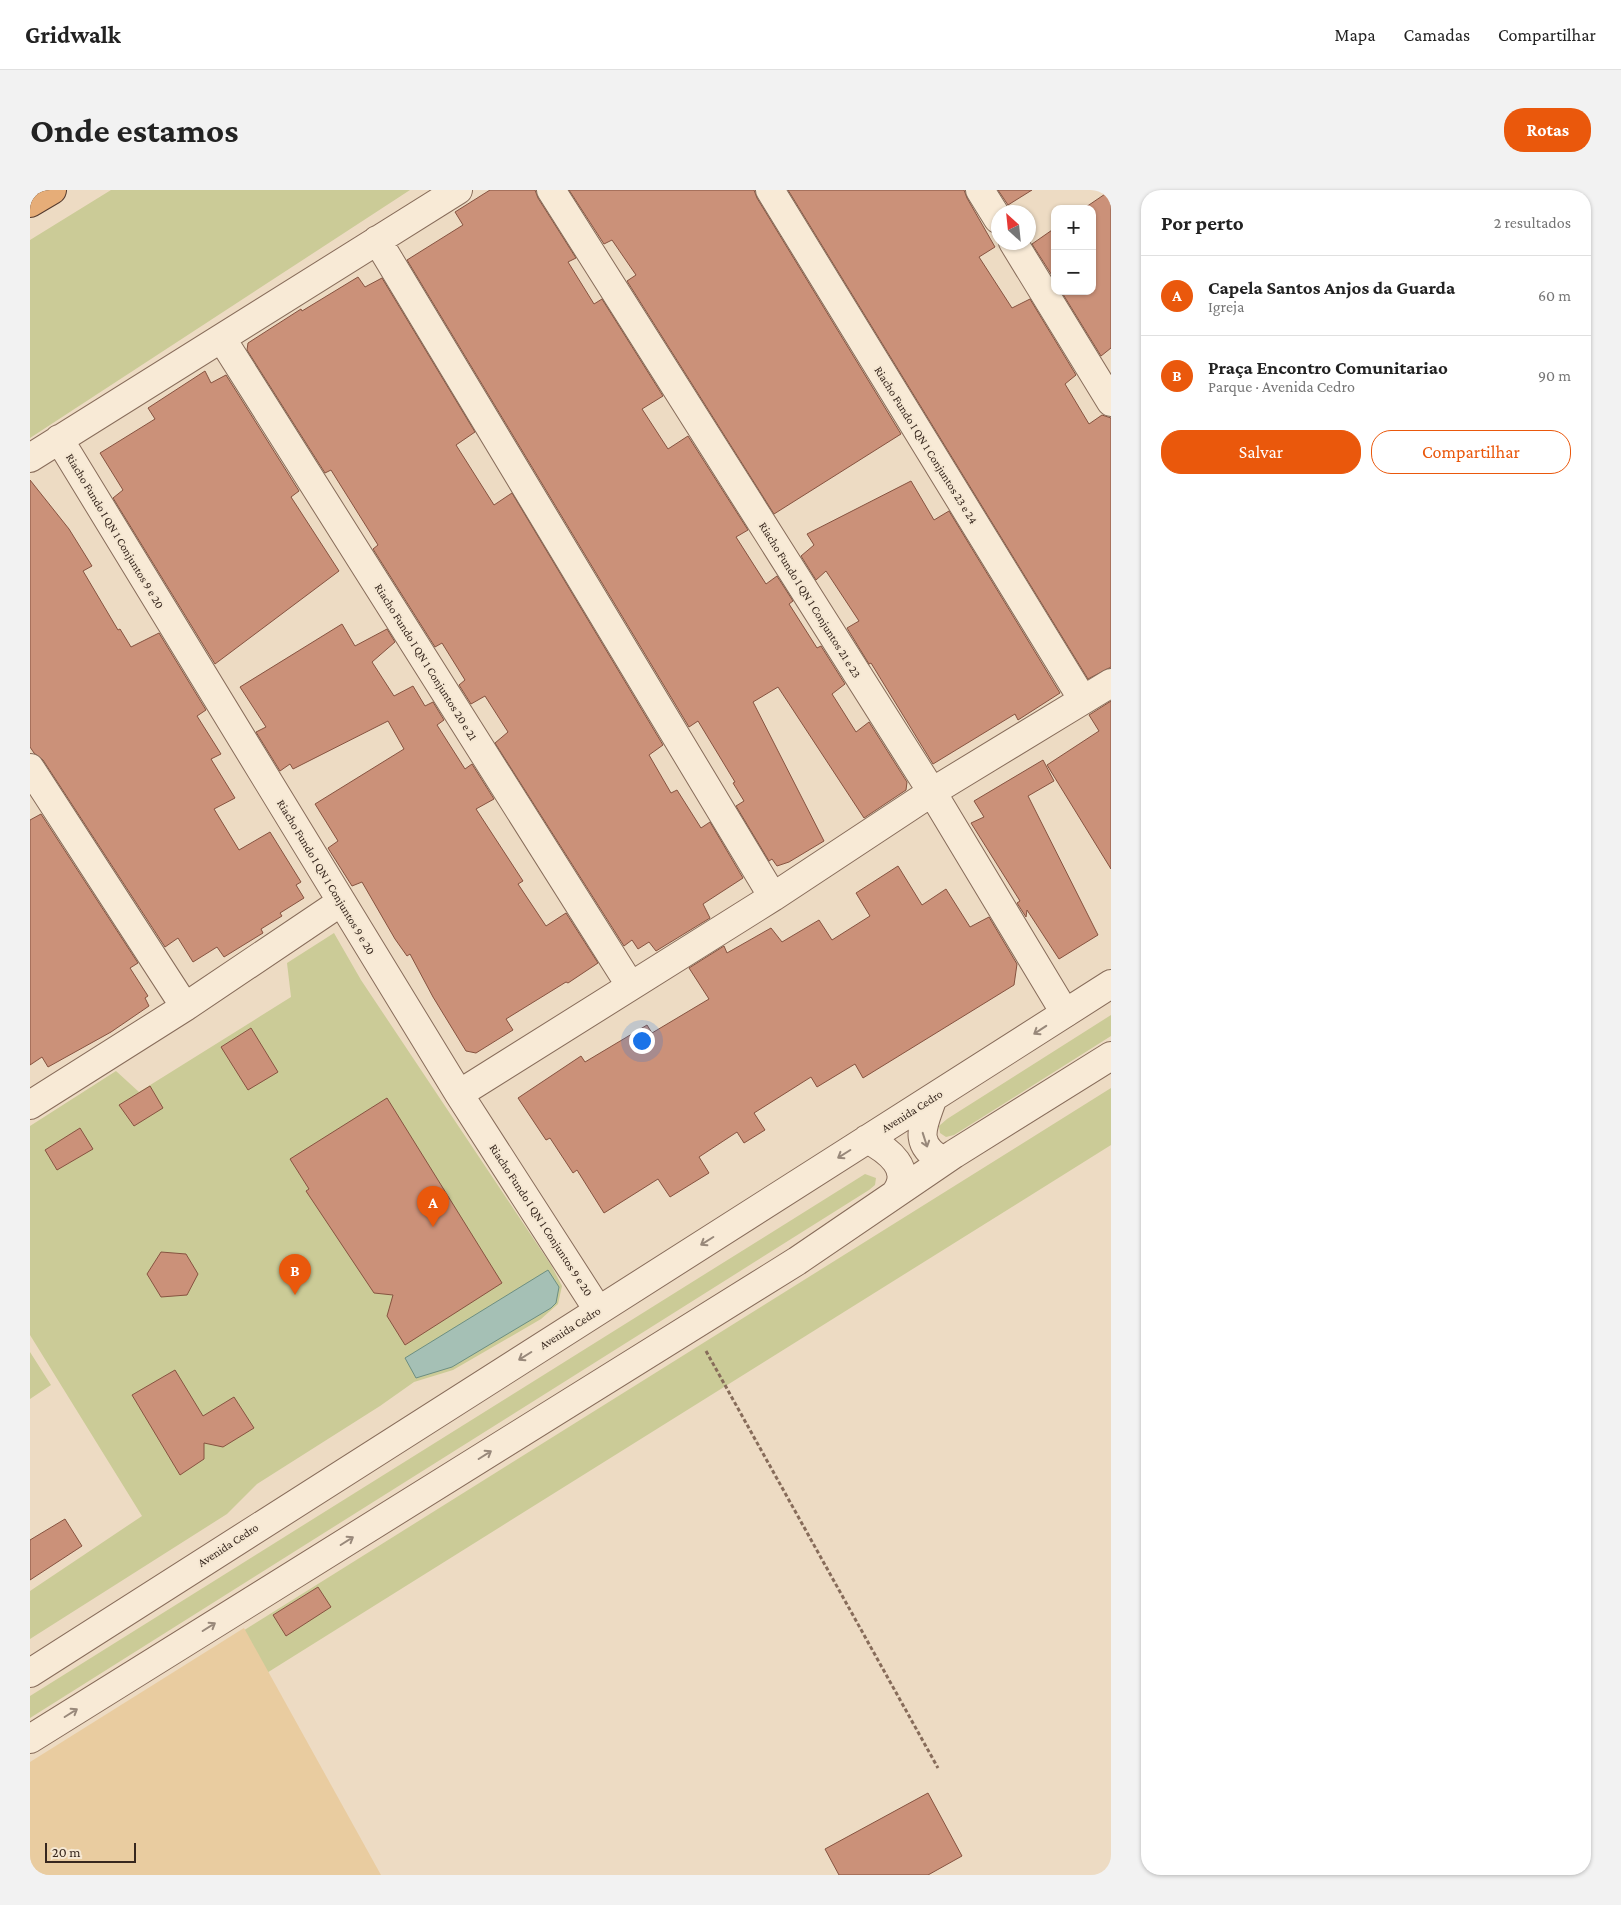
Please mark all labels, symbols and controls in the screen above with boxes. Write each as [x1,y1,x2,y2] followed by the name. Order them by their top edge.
[25,21,121,48] text: Gridwalk
[1335,25,1376,45] text: Mapa
[1404,25,1470,45] text: Camadas
[1498,25,1596,45] text: Compartilhar
[1504,108,1591,152] button: Rotas
[30,111,239,150] text: Onde estamos
[991,205,1036,250] north arrow
[1051,205,1096,295] map controls
[1051,205,1096,250] button: +
[1161,211,1244,235] text: Por perto
[1494,214,1571,231] text: 2 resultados
[1051,250,1096,295] button: −
[1208,277,1455,298] text: Capela Santos Anjos da Guarda
[1172,287,1182,304] text: A
[1538,287,1571,304] text: 60 m
[1208,298,1244,315] text: Igreja
[1208,357,1448,378] text: Praça Encontro Comunitariao
[871,364,981,526] street label: Riacho Fundo I QN 1 Conjuntos 23 e 24
[1172,367,1182,384] text: B
[1538,367,1571,384] text: 90 m
[1208,378,1355,395] text: Parque · Avenida Cedro
[1161,430,1361,474] button: Salvar
[1371,430,1571,474] button: Compartilhar
[63,451,167,611] street label: Riacho Fundo I QN 1 Conjuntos 9 e 20
[756,519,864,681] street label: Riacho Fundo I QN 1 Conjuntos 21 e 23
[372,581,480,743] street label: Riacho Fundo I QN 1 Conjuntos 20 e 21
[274,797,378,957] street label: Riacho Fundo I QN 1 Conjuntos 9 e 20
[1034,1025,1048,1035] one-way arrow
[629,1028,655,1054] your location
[879,1087,945,1135] street label: Avenida Cedro
[920,1131,930,1147] one-way arrow
[486,1141,596,1299] street label: Riacho Fundo I QN 1 Conjuntos 9 e 20
[837,1149,851,1159] one-way arrow
[417,1186,449,1227] pin: A
[700,1236,714,1246] one-way arrow
[279,1254,311,1295] pin: B
[537,1304,603,1352] street label: Avenida Cedro
[519,1352,533,1362] one-way arrow
[477,1450,491,1460] one-way arrow
[195,1520,261,1570] street label: Avenida Cedro
[339,1535,353,1545] one-way arrow
[201,1621,215,1631] one-way arrow
[64,1708,78,1718] one-way arrow
[45,1840,136,1863] scale bar
[52,1844,80,1860] text: 20 m

